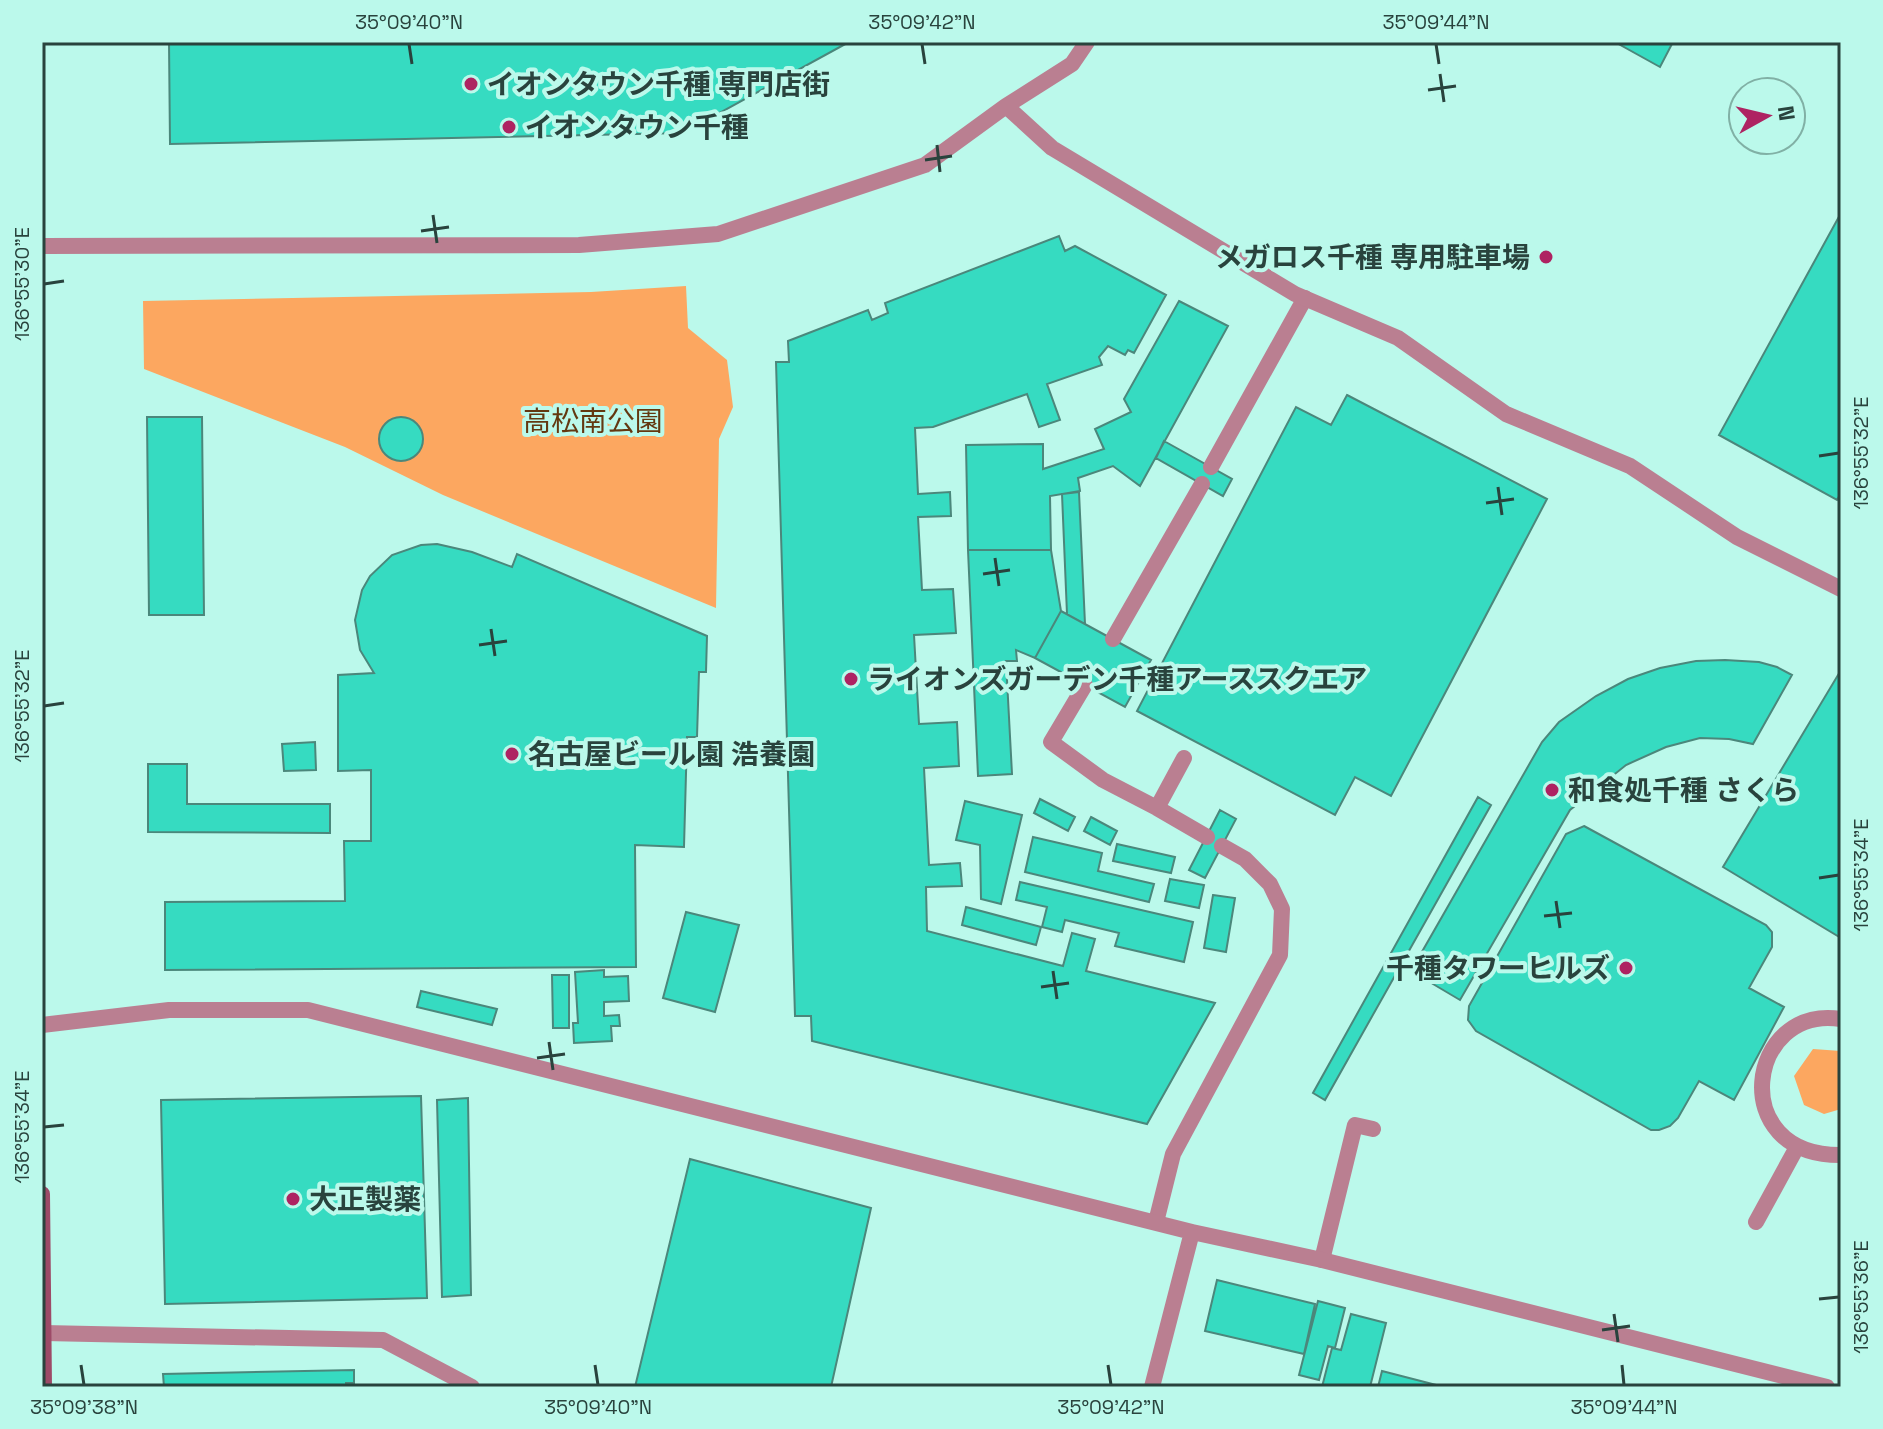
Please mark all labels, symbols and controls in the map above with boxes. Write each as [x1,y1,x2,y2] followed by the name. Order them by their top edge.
[355,9,463,35] text: 35°09'40"N
[868,9,976,35] text: 35°09'42"N
[1383,9,1490,35] text: 35°09'44"N
[487,66,830,102] place label: イオンタウン千種 専門店街
[462,75,480,93] marker: イオンタウン千種 専門店街
[1727,76,1807,156] north arrow
[1772,104,1802,122] text: N
[525,109,749,145] place label: イオンタウン千種
[500,118,518,136] marker: イオンタウン千種
[9,227,35,341] text: 136°55'30"E
[1215,239,1530,275] place label: メガロス千種 専用駐車場
[1537,248,1555,266] marker: メガロス千種 専用駐車場
[1848,396,1874,510] text: 136°55'32"E
[523,403,663,439] park label: 高松南公園
[9,649,35,763] text: 136°55'32"E
[867,661,1367,697] place label: ライオンズガーデン千種アーススクエア
[842,670,860,688] marker: ライオンズガーデン千種アーススクエア
[528,736,815,772] place label: 名古屋ビール園 浩養園
[503,745,521,763] marker: 名古屋ビール園 浩養園
[1568,772,1799,808] place label: 和食処千種 さくら
[1543,781,1561,799] marker: 和食処千種 さくら
[1848,819,1874,931] text: 136°55'34"E
[1386,950,1610,986] place label: 千種タワーヒルズ
[1617,959,1635,977] marker: 千種タワーヒルズ
[9,1071,35,1183] text: 136°55'34"E
[309,1181,421,1217] place label: 大正製薬
[284,1190,302,1208] marker: 大正製薬
[1848,1240,1874,1354] text: 136°55'36"E
[30,1394,138,1420] text: 35°09'38"N
[544,1394,652,1420] text: 35°09'40"N
[1057,1394,1165,1420] text: 35°09'42"N
[1571,1394,1678,1420] text: 35°09'44"N

